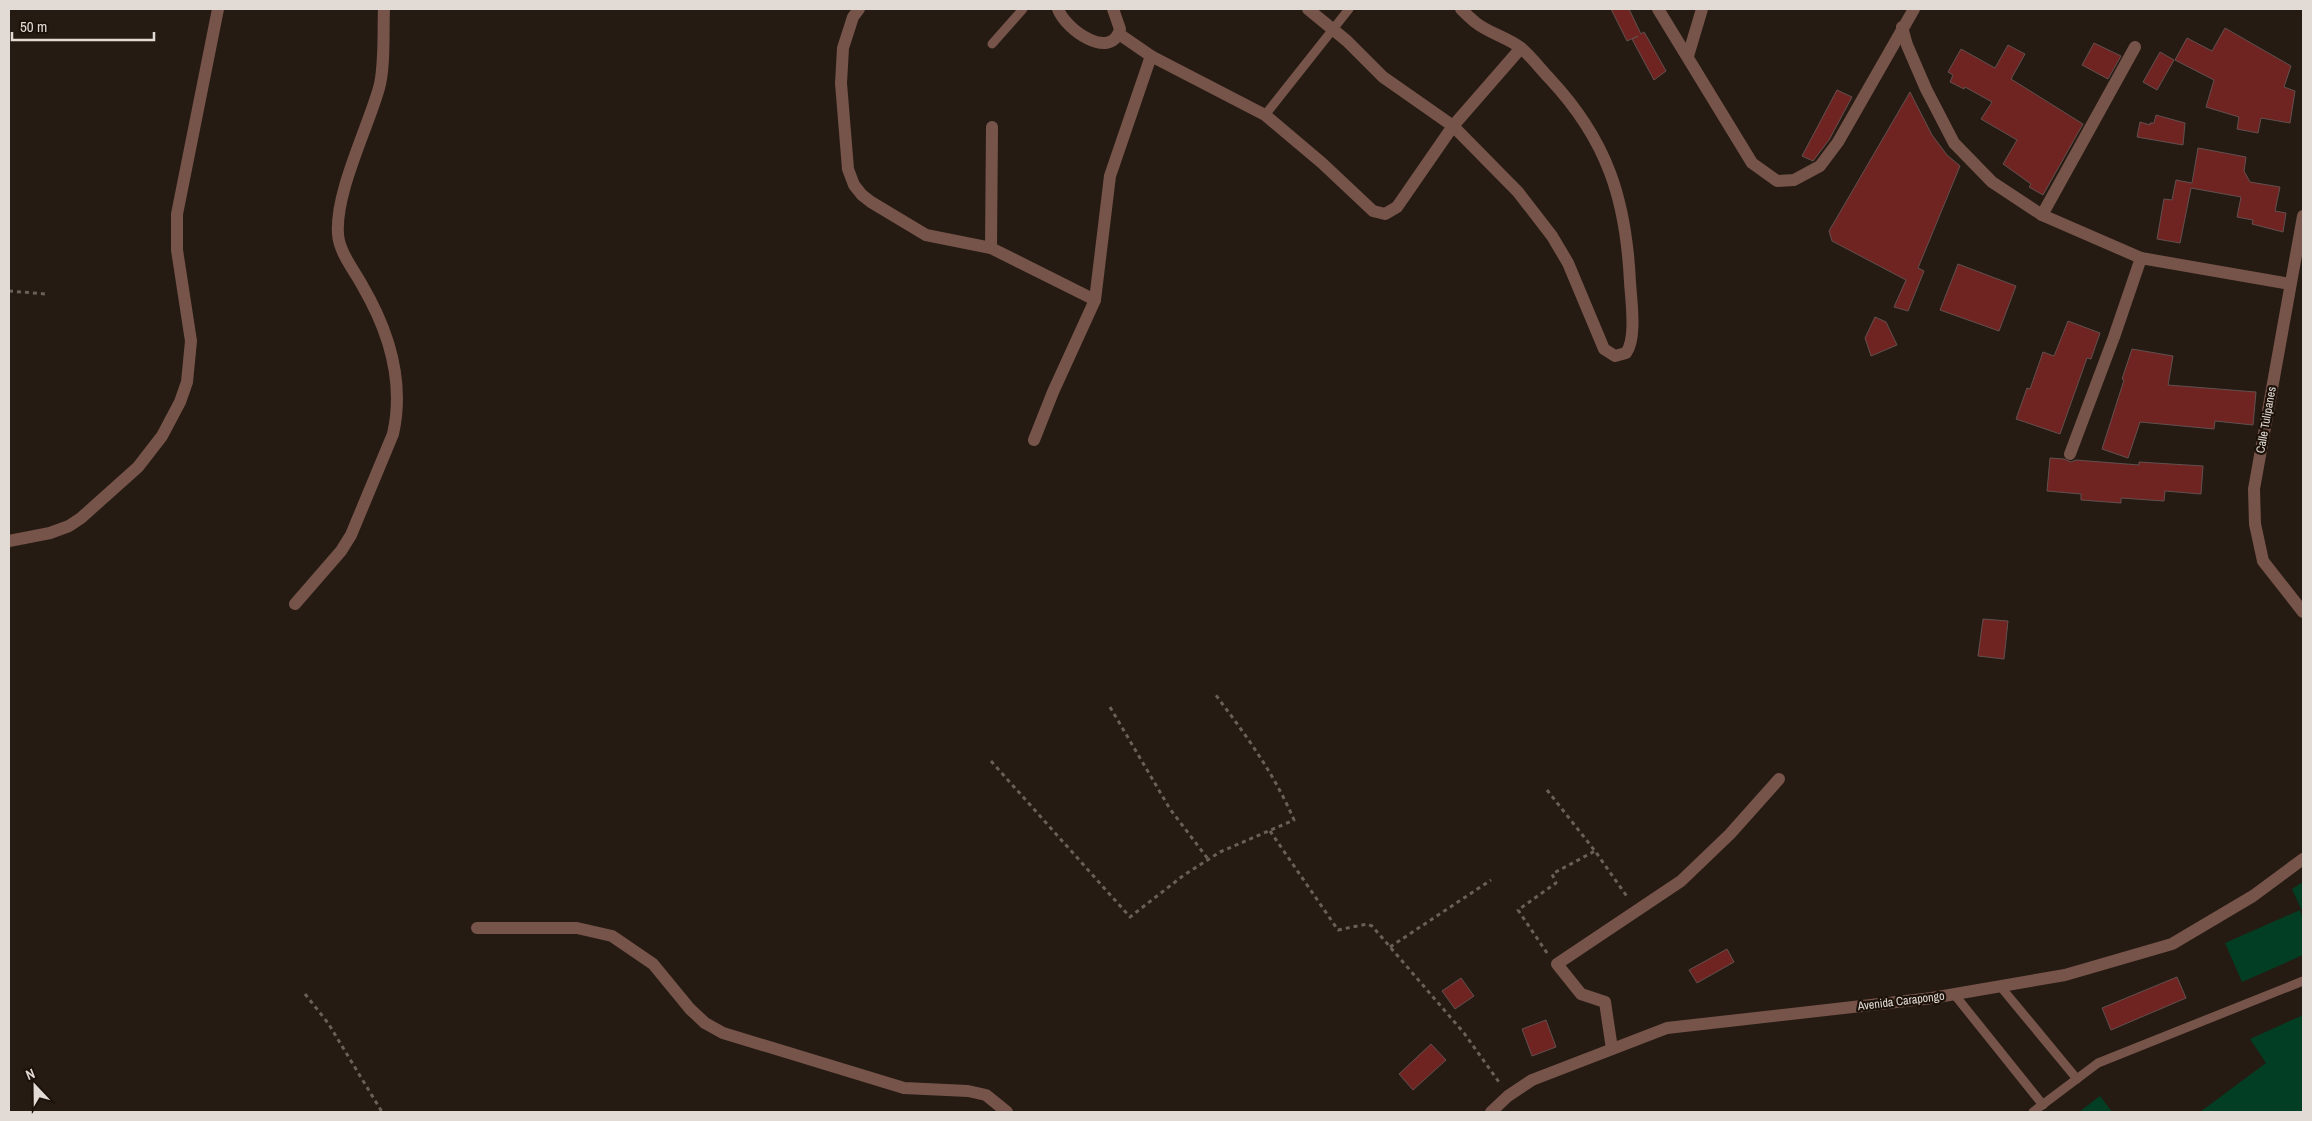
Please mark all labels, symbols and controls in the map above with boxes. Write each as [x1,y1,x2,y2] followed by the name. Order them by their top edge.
[12,10,155,42] scale bar
[20,16,47,37] text: 50 m
[2252,385,2280,455] street label: Calle Tulipanes
[1856,988,1945,1014] street label: Avenida Carapongo
[10,1061,60,1111] north arrow
[23,1064,37,1084] text: N

